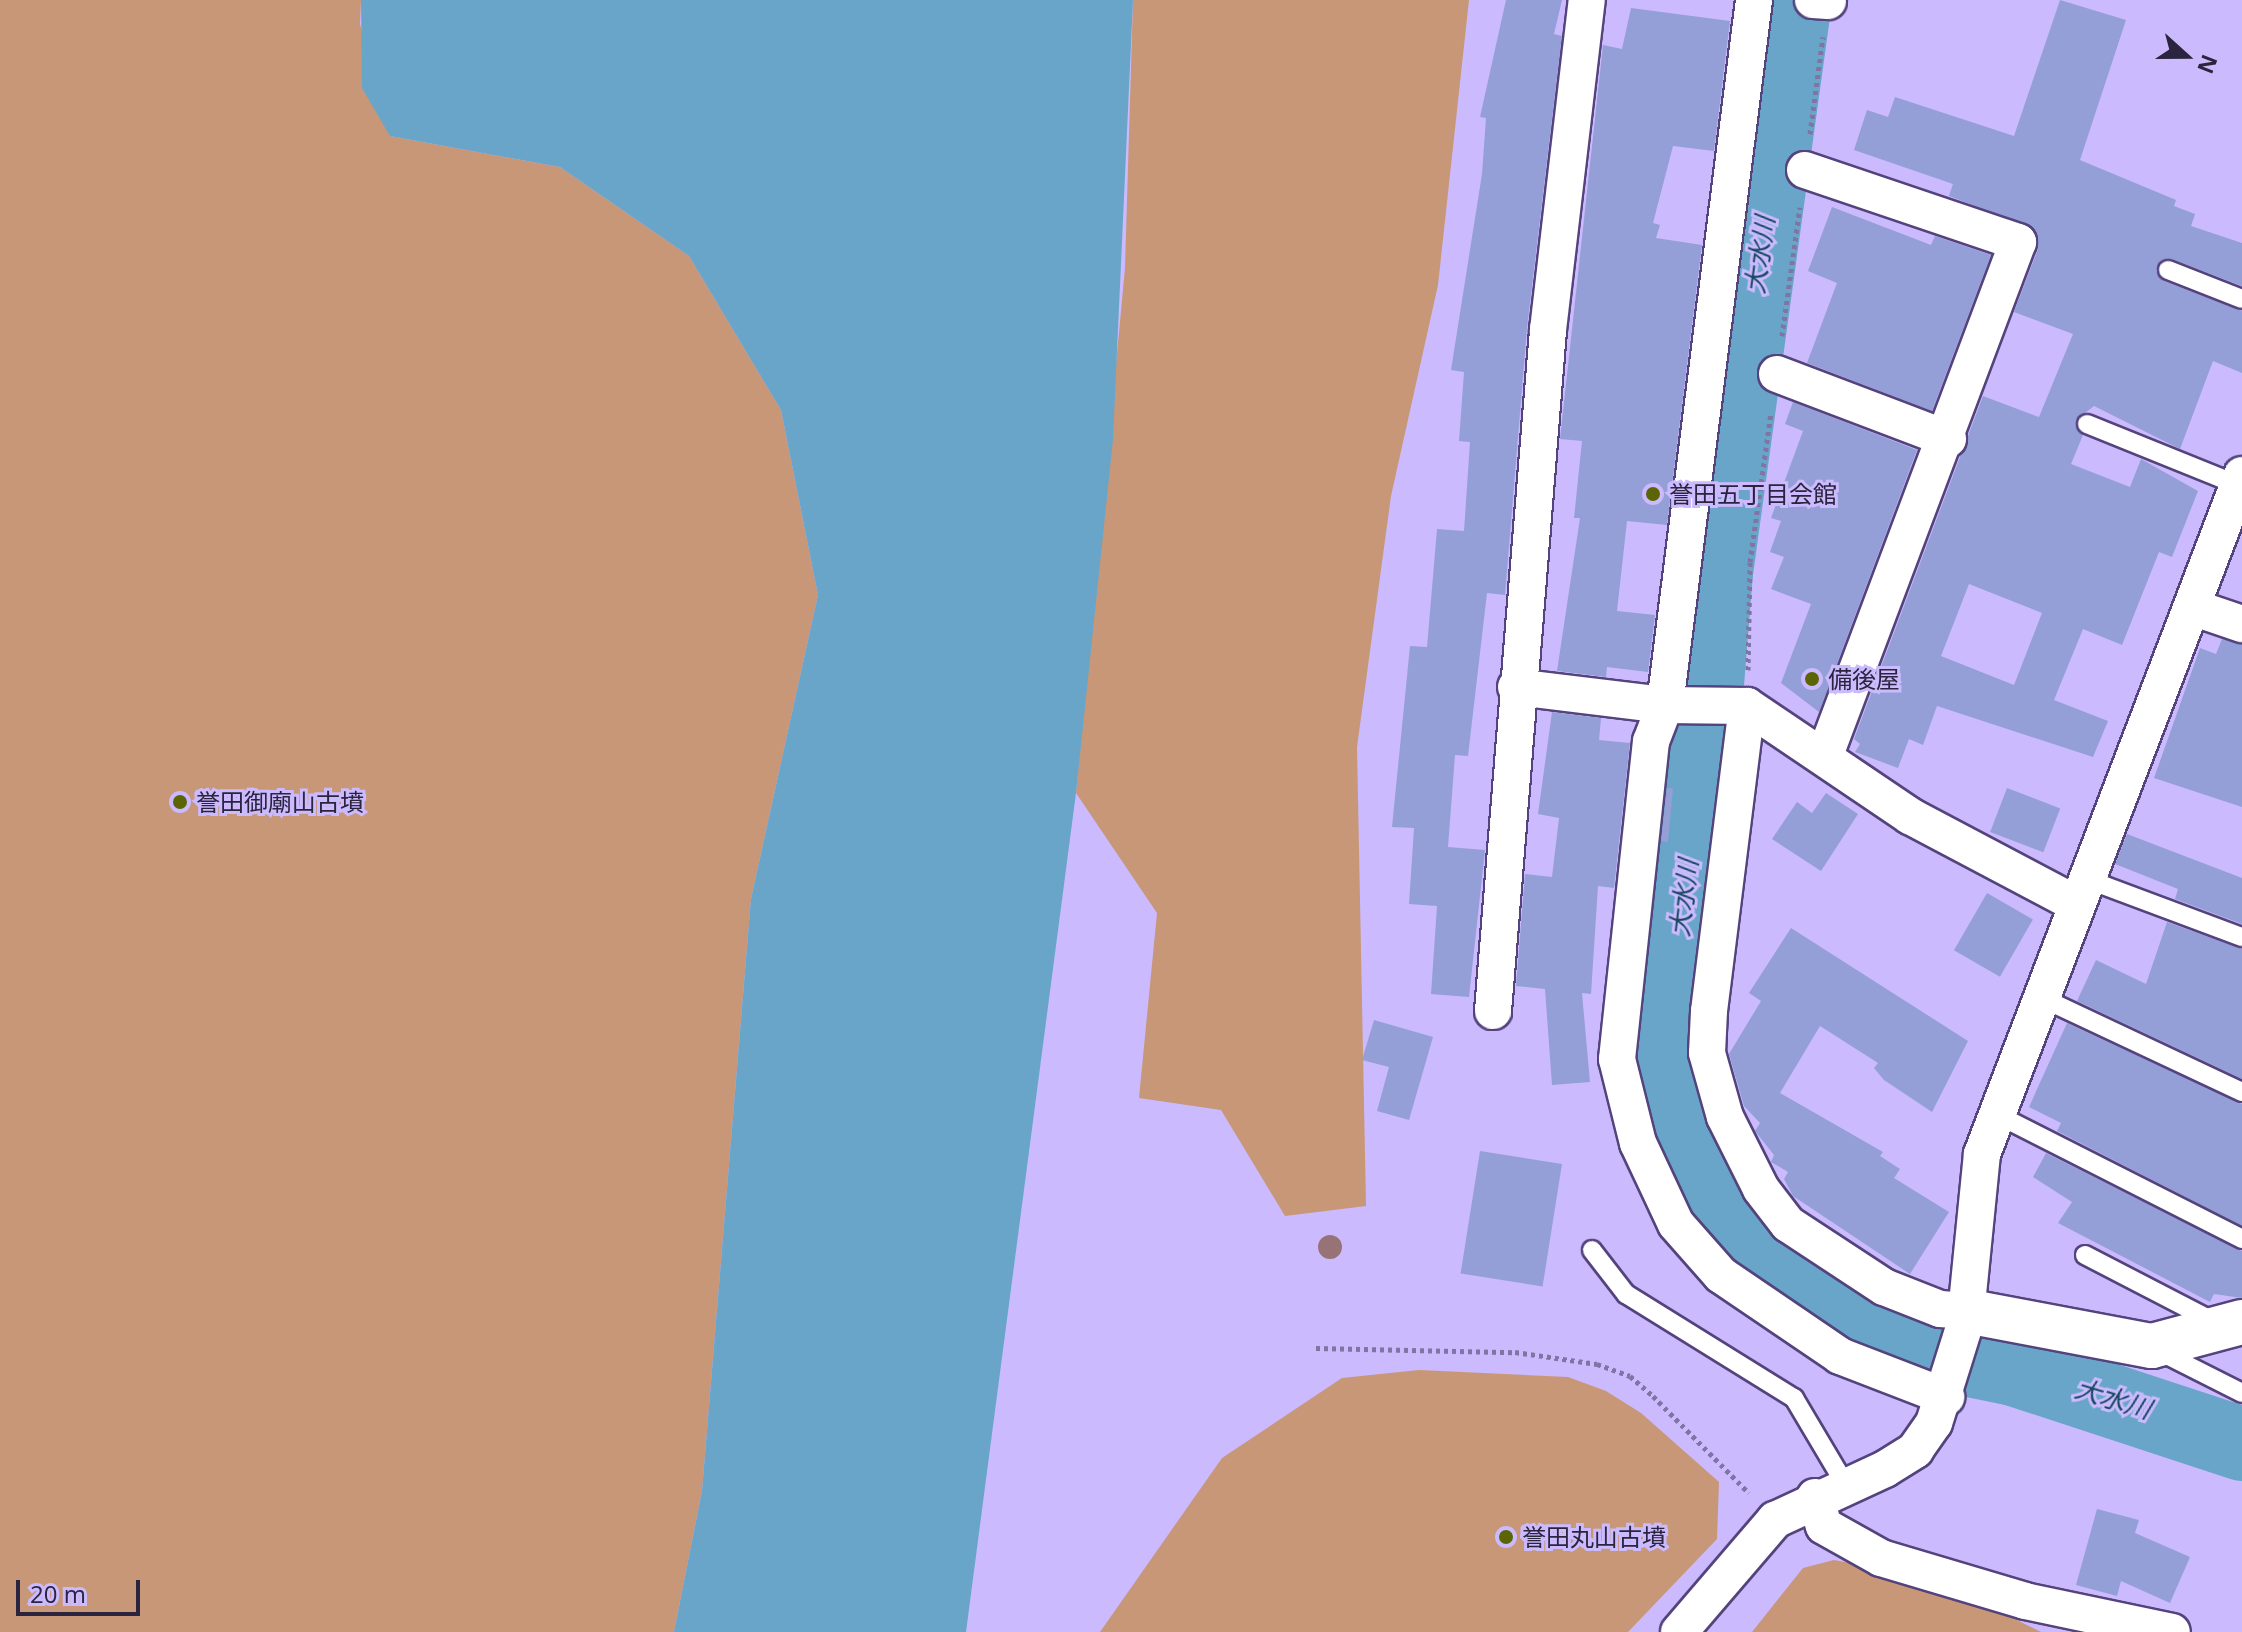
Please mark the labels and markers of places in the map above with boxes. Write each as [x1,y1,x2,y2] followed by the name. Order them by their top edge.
[1669,480,1837,508] place label: 誉田五丁目会館
[1644,485,1662,503] marker: 誉田五丁目会館
[1828,665,1900,693] place label: 備後屋
[1803,670,1821,688] marker: 備後屋
[196,788,364,816] place label: 誉田御廟山古墳
[171,793,189,811] marker: 誉田御廟山古墳
[1522,1523,1666,1551] place label: 誉田丸山古墳
[1497,1528,1515,1546] marker: 誉田丸山古墳

